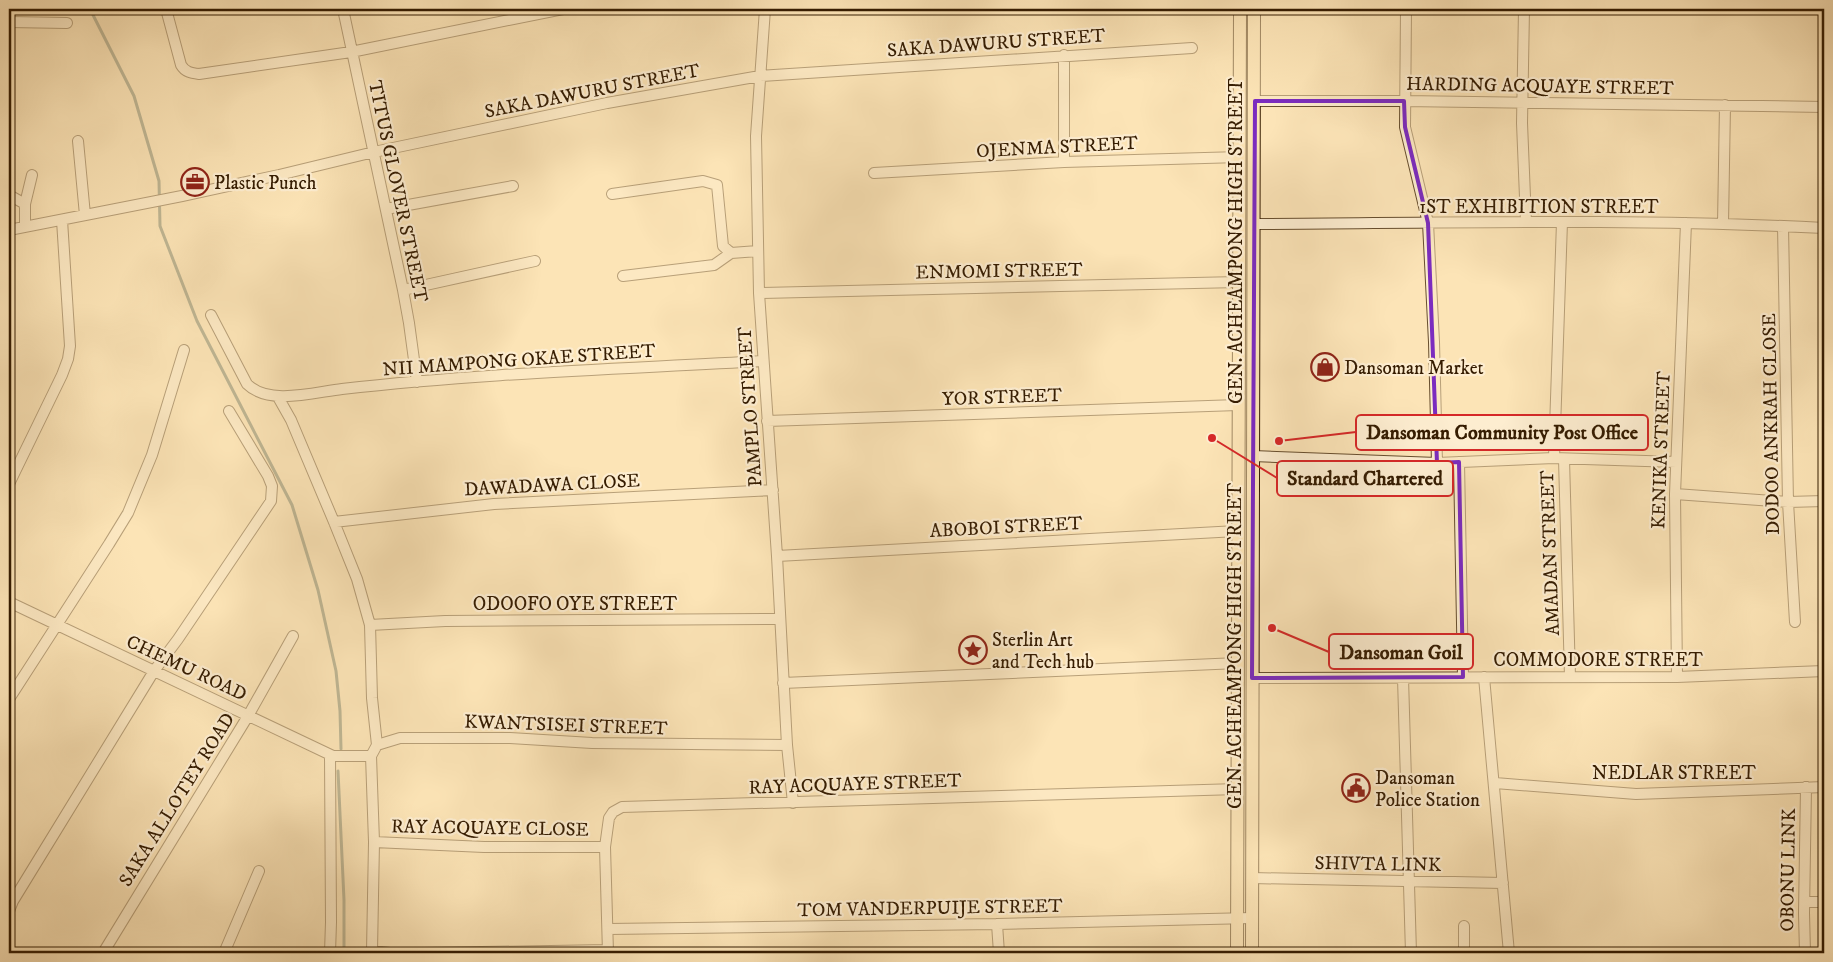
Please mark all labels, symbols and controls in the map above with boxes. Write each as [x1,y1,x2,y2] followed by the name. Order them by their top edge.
[886,24,1107,63] street label: SAKA DAWURU STREET
[483,59,702,124] street label: SAKA DAWURU STREET
[1406,73,1675,100] street label: HARDING ACQUAYE STREET
[1225,77,1248,404] street label: GEN. ACHEAMPONG HIGH STREET
[363,78,432,305] street label: TITUS GLOVER STREET
[976,132,1139,163] street label: OJENMA STREET
[180,167,210,197] office icon: Plastic Punch
[214,172,317,195] place label: Plastic Punch
[1419,196,1659,219] street label: 1ST EXHIBITION STREET
[915,259,1083,284] street label: ENMOMI STREET
[1758,313,1785,535] street label: DODOO ANKRAH CLOSE
[733,325,768,488] street label: PAMPLO STREET
[382,339,657,382] street label: NII MAMPONG OKAE STREET
[1310,352,1340,382] shop icon: Dansoman Market
[1344,357,1484,380] place label: Dansoman Market
[1647,370,1676,529] street label: KENIKA STREET
[942,384,1063,411] street label: YOR STREET
[1356,415,1648,450] callout: Dansoman Community Post Office
[1366,421,1639,446] text: Dansoman Community Post Office
[1277,461,1453,496] callout: Standard Chartered
[1287,467,1444,492] text: Standard Chartered
[464,469,641,502] street label: DAWADAWA CLOSE
[1536,469,1565,636] street label: AMADAN STREET
[1224,482,1247,809] street label: GEN. ACHEAMPONG HIGH STREET
[929,512,1084,543] street label: ABOBOI STREET
[473,593,678,616] street label: ODOOFO OYE STREET
[992,629,1094,674] place label: Sterlin Art and Tech hub
[122,630,250,706] street label: CHEMU ROAD
[1329,634,1473,669] callout: Dansoman Goil
[958,635,988,665] place icon: Sterlin Art and Tech hub
[1339,641,1464,666] text: Dansoman Goil
[1493,649,1703,672] street label: COMMODORE STREET
[114,709,240,891] street label: SAKA ALLOTEY ROAD
[464,710,669,741] street label: KWANTSISEI STREET
[1592,762,1757,785] street label: NEDLAR STREET
[1375,767,1480,812] place label: Dansoman Police Station
[748,769,962,800] street label: RAY ACQUAYE STREET
[1341,773,1371,803] public building icon: Dansoman Police Station
[1776,808,1801,932] street label: OBONU LINK
[391,815,589,842] street label: RAY ACQUAYE CLOSE
[1314,852,1442,877] street label: SHIVTA LINK
[797,895,1063,922] street label: TOM VANDERPUIJE STREET

